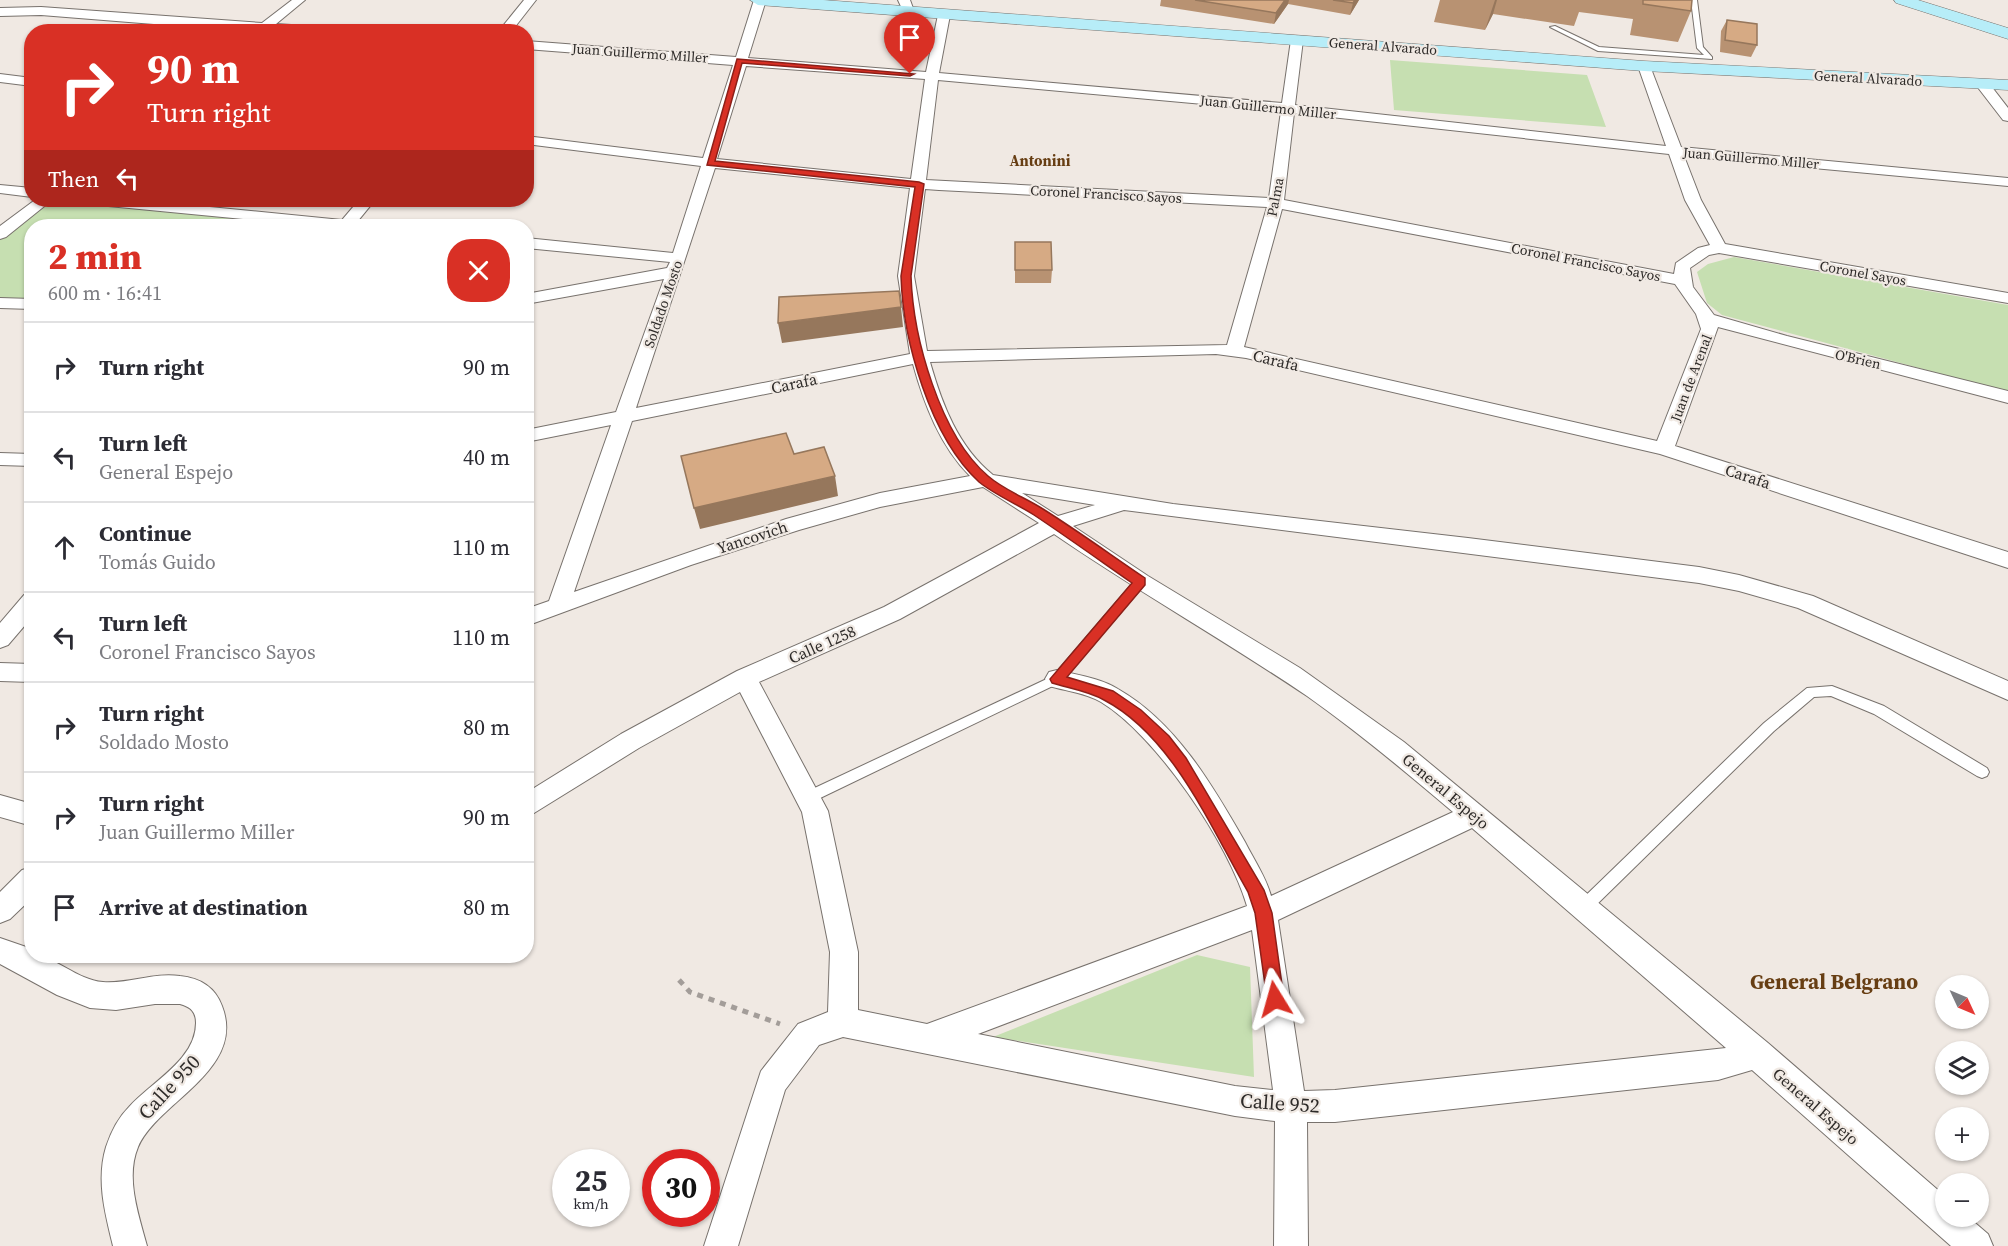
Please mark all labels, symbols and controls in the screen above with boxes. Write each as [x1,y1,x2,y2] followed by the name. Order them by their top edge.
[884,12,935,74] pin
[893,21,926,54] icon: arrive
[1328,32,1438,60] street label: General Alvarado
[570,38,709,68] street label: Juan Guillermo Miller
[147,39,240,97] text: 90 m
[48,48,126,126] icon: right
[1813,65,1923,91] street label: General Alvarado
[1198,90,1337,124] street label: Juan Guillermo Miller
[147,94,271,131] text: Turn right
[1681,142,1820,174] street label: Juan Guillermo Miller
[1009,150,1071,171] district label: Antonini
[111,162,144,195] icon: left
[48,164,99,194] text: Then
[1261,175,1289,218] street label: Palma
[1030,180,1182,208] street label: Coronel Francisco Sayos
[48,232,142,281] text: 2 min
[1510,238,1662,286] street label: Coronel Francisco Sayos
[447,239,510,302] button: close
[1818,256,1908,290] street label: Coronel Sayos
[639,257,687,350] street label: Soldado Mosto
[48,279,162,307] text: 600 m · 16:41
[1665,331,1717,426] street label: Juan de Arenal
[1251,344,1302,376] street label: Carafa
[1833,344,1883,374] street label: O'Brien
[48,351,81,384] icon: right
[99,352,204,382] text: Turn right
[463,352,510,382] text: 90 m
[769,367,820,399] street label: Carafa
[99,428,187,458] text: Turn left
[48,441,81,474] icon: left
[463,442,510,472] text: 40 m
[99,458,233,486] text: General Espejo
[1722,458,1774,494] street label: Carafa
[714,515,791,559] street label: Yancovich
[99,518,192,548] text: Continue
[48,531,81,564] icon: ahead
[452,532,510,562] text: 110 m
[99,548,216,576] text: Tomás Guido
[99,608,187,638] text: Turn left
[785,619,859,669] street label: Calle 1258
[48,621,81,654] icon: left
[452,622,510,652] text: 110 m
[99,638,316,666] text: Coronel Francisco Sayos
[99,698,204,728] text: Turn right
[48,711,81,744] icon: right
[463,712,510,742] text: 80 m
[99,728,229,756] text: Soldado Mosto
[1398,748,1494,834] street label: General Espejo
[99,788,204,818] text: Turn right
[48,801,81,834] icon: right
[463,802,510,832] text: 90 m
[99,818,294,846] text: Juan Guillermo Miller
[48,891,81,924] icon: arrive
[99,892,308,922] text: Arrive at destination
[463,892,510,922] text: 80 m
[1243,967,1307,1031] position arrow
[1750,967,1918,996] district label: General Belgrano
[1935,975,1989,1029] north arrow
[1935,975,1989,1227] map controls
[1935,1041,1989,1095] button: layers
[132,1048,206,1126] street label: Calle 950
[1768,1063,1864,1150] street label: General Espejo
[1239,1086,1321,1120] street label: Calle 952
[1935,1107,1989,1161] button: +
[642,1149,720,1227] speed limit sign: 30
[575,1160,607,1201] text: 25
[1935,1173,1989,1227] button: −
[573,1193,609,1214] text: km/h

